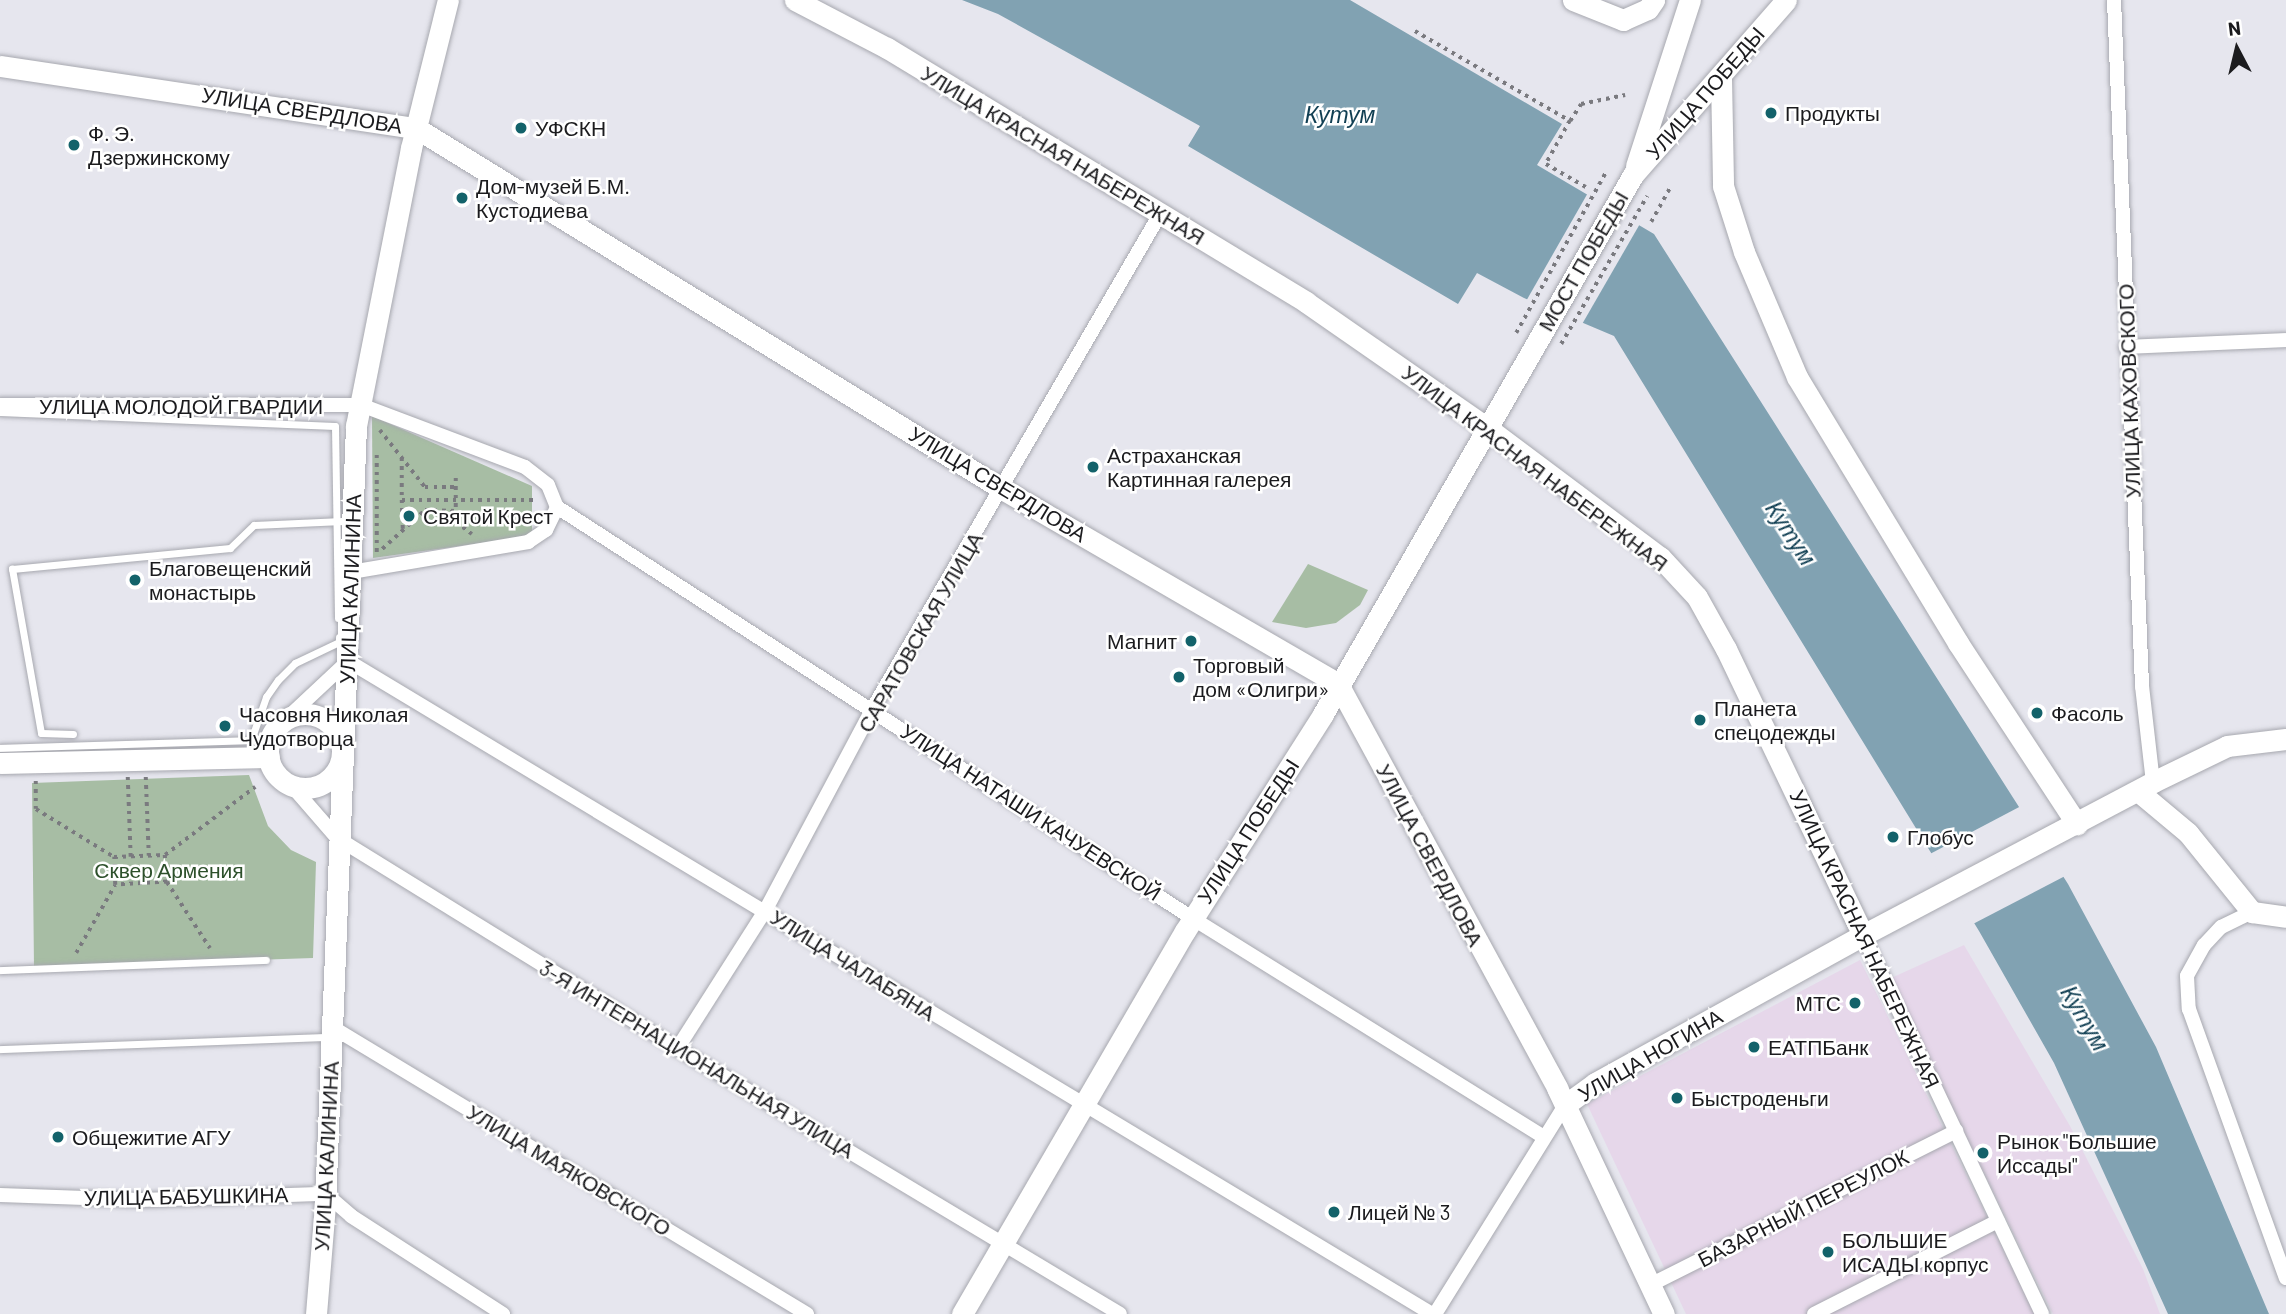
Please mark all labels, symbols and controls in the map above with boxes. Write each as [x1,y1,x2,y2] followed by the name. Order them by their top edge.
[2202,14,2272,84] north arrow
[2227,15,2242,40] text: N
[1641,22,1769,164] street label: УЛИЦА ПОБЕДЫ
[917,60,1209,250] street label: УЛИЦА КРАСНАЯ НАБЕРЕЖНАЯ
[200,82,404,138] street label: УЛИЦА СВЕРДЛОВА
[1305,100,1375,128] water label: Кутум
[1785,100,1880,126] place label: Продукты
[1763,105,1779,121] marker: Продукты
[535,115,606,141] place label: УФСКН
[88,120,230,170] place label: Ф. Э. Дзержинскому
[513,120,529,136] marker: УФСКН
[66,137,82,153] marker: Ф. Э. Дзержинскому
[476,173,630,223] place label: Дом-музей Б.М. Кустодиева
[1533,187,1633,335] street label: МОСТ ПОБЕДЫ
[454,190,470,206] marker: Дом-музей Б.М. Кустодиева
[2113,283,2145,499] street label: УЛИЦА КАХОВСКОГО
[1397,360,1673,576] street label: УЛИЦА КРАСНАЯ НАБЕРЕЖНАЯ
[39,393,323,419] street label: УЛИЦА МОЛОДОЙ ГВАРДИИ
[905,421,1091,547] street label: УЛИЦА СВЕРДЛОВА
[1107,442,1291,492] place label: Астраханская Картинная галерея
[1085,459,1101,475] marker: Астраханская Картинная галерея
[334,493,366,685] street label: УЛИЦА КАЛИНИНА
[1760,496,1822,570] water label: Кутум
[423,503,553,529] place label: Святой Крест
[401,508,417,524] marker: Святой Крест
[852,527,988,737] street label: САРАТОВСКАЯ УЛИЦА
[149,555,311,605] place label: Благовещенский монастырь
[127,572,143,588] marker: Благовещенский монастырь
[1107,628,1177,654] place label: Магнит
[1183,633,1199,649] marker: Магнит
[1193,652,1329,702] place label: Торговый дом «Олигри»
[1171,669,1187,685] marker: Торговый дом «Олигри»
[1714,695,1836,745] place label: Планета спецодежды
[2051,700,2124,726] place label: Фасоль
[239,701,408,751] place label: Часовня Николая Чудотворца
[2029,705,2045,721] marker: Фасоль
[1692,712,1708,728] marker: Планета спецодежды
[217,718,233,734] marker: Часовня Николая Чудотворца
[896,718,1166,906] street label: УЛИЦА НАТАШИ КАЧУЕВСКОЙ
[1192,754,1304,908] street label: УЛИЦА ПОБЕДЫ
[1371,760,1489,950] street label: УЛИЦА СВЕРДЛОВА
[1785,786,1945,1092] street label: УЛИЦА КРАСНАЯ НАБЕРЕЖНАЯ
[1907,824,1974,850] place label: Глобус
[1885,829,1901,845] marker: Глобус
[94,857,244,883] park label: Сквер Армения
[766,904,940,1026] street label: УЛИЦА ЧАЛАБЯНА
[535,955,859,1163] street label: 3-Я ИНТЕРНАЦИОНАЛЬНАЯ УЛИЦА
[2055,980,2115,1056] water label: Кутум
[1796,990,1841,1016] place label: МТС
[1847,995,1863,1011] marker: МТС
[1573,1003,1727,1107] street label: УЛИЦА НОГИНА
[1768,1034,1869,1060] place label: ЕАТПБанк
[1746,1039,1762,1055] marker: ЕАТПБанк
[308,1060,344,1252] street label: УЛИЦА КАЛИНИНА
[1691,1085,1829,1111] place label: Быстроденьги
[1669,1090,1685,1106] marker: Быстроденьги
[462,1099,676,1241] street label: УЛИЦА МАЯКОВСКОГО
[72,1124,231,1150] place label: Общежитие АГУ
[1997,1128,2157,1178] place label: Рынок "Большие Иссады"
[50,1129,66,1145] marker: Общежитие АГУ
[1694,1144,1912,1272] street label: БАЗАРНЫЙ ПЕРЕУЛОК
[1975,1145,1991,1161] marker: Рынок "Большие Иссады"
[83,1182,289,1210] street label: УЛИЦА БАБУШКИНА
[1348,1199,1450,1225] place label: Лицей № 3
[1326,1204,1342,1220] marker: Лицей № 3
[1842,1227,1988,1277] place label: БОЛЬШИЕ ИСАДЫ корпус
[1820,1244,1836,1260] marker: БОЛЬШИЕ ИСАДЫ корпус

